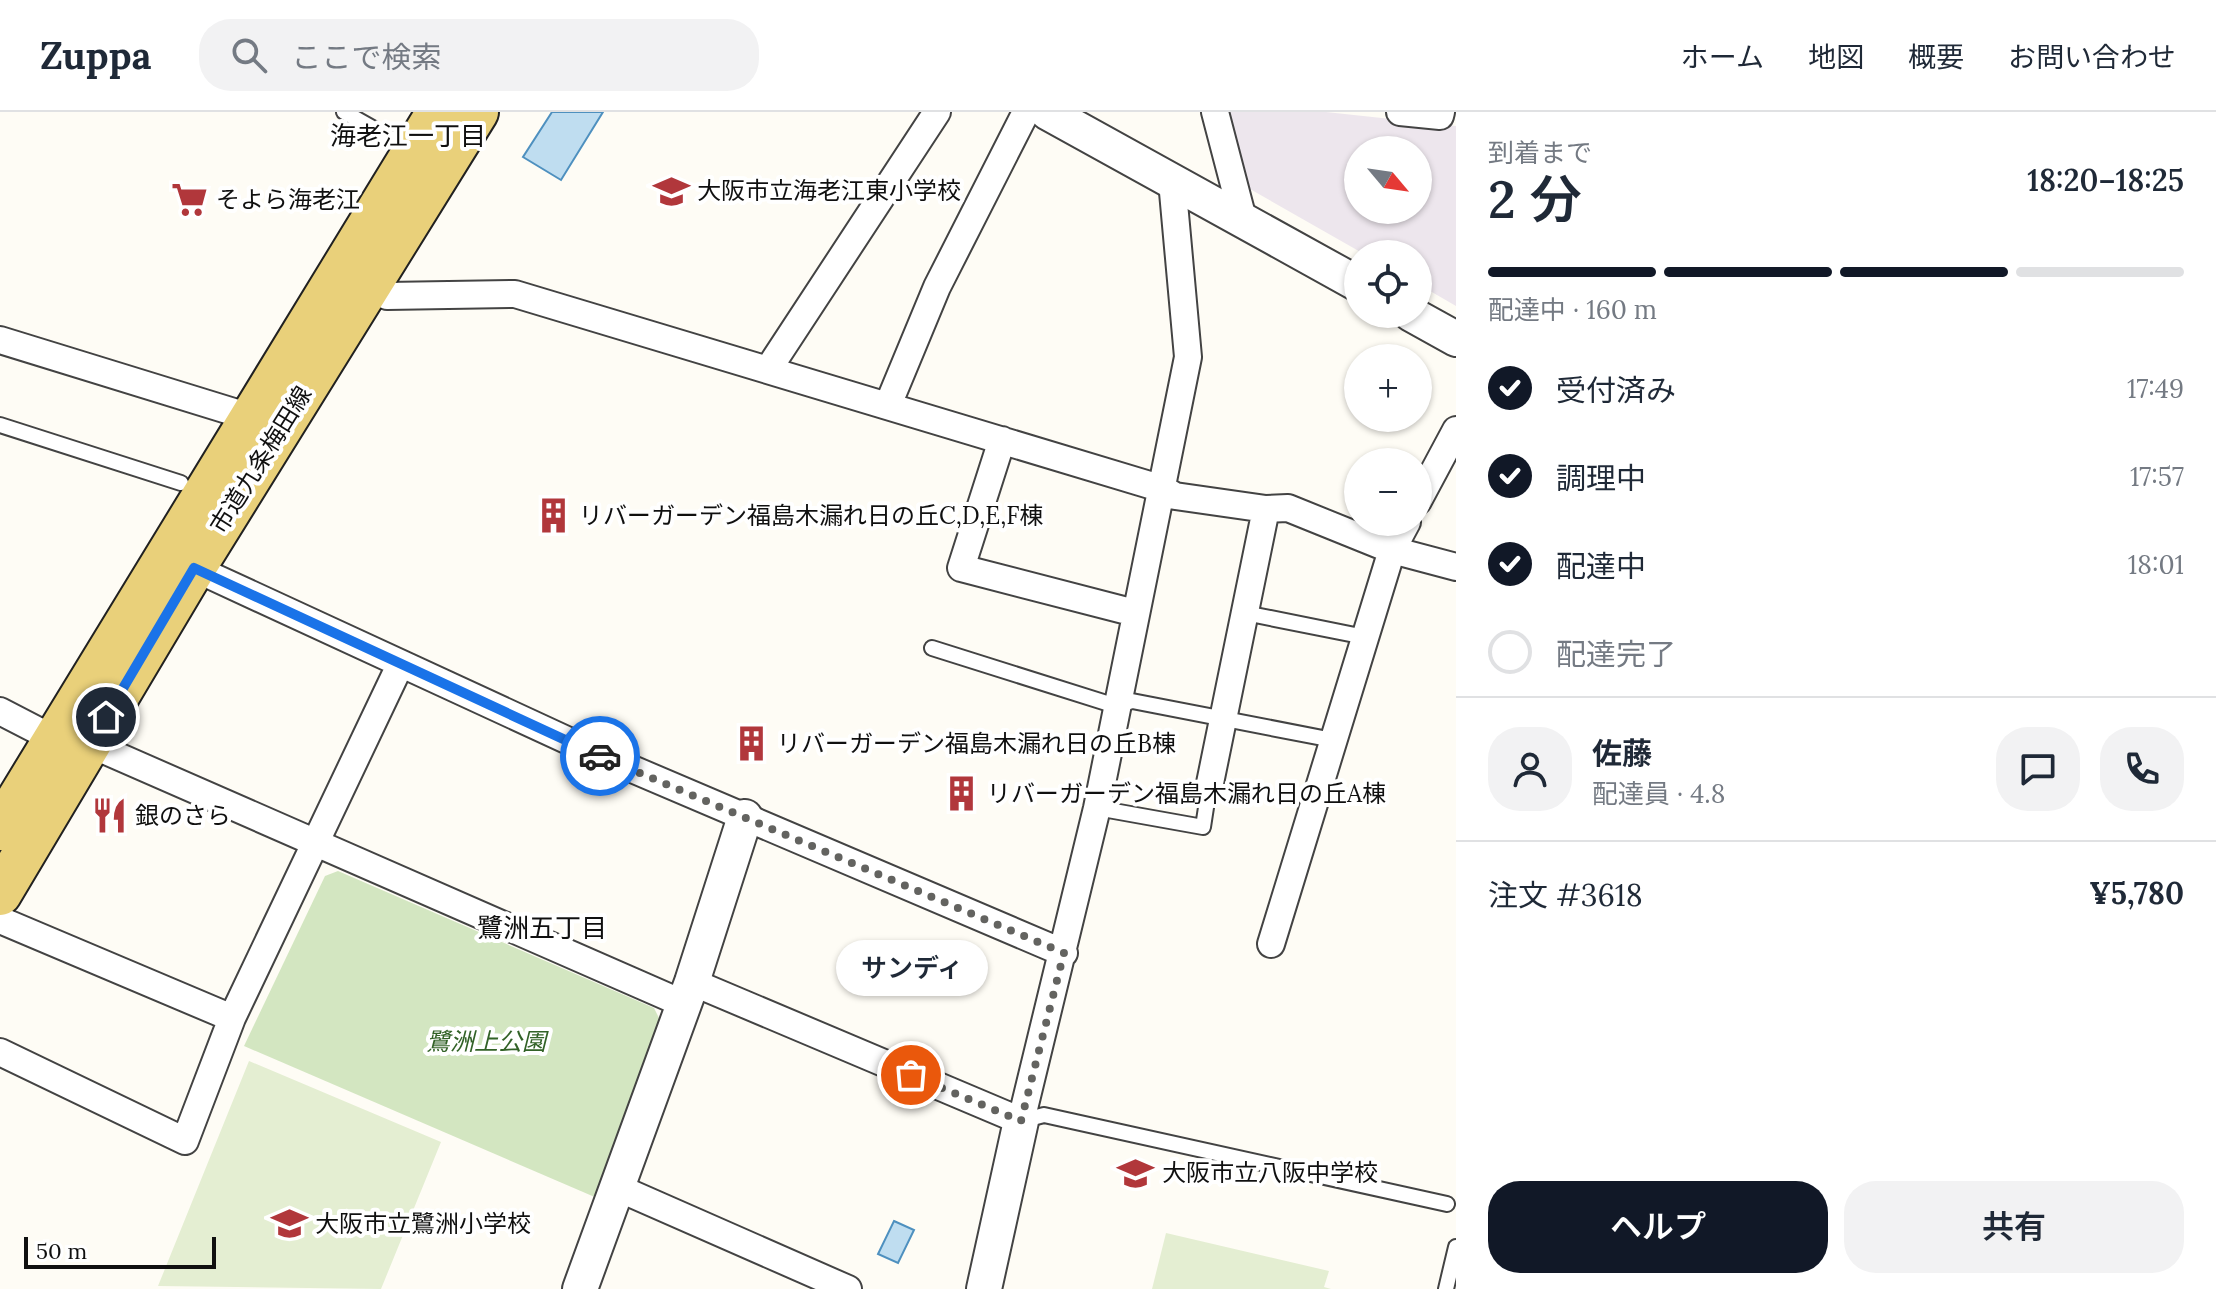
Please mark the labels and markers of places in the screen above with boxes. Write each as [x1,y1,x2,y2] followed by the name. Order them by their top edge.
[652,172,690,210] school or university icon: 大阪市立海老江東小学校
[697,175,961,206] place label: 大阪市立海老江東小学校
[171,181,209,219] supermarket icon: そよら海老江
[216,184,360,215] place label: そよら海老江
[534,497,572,535] building icon: リバーガーデン福島木漏れ日の丘C,D,E,F棟
[579,500,1043,531] place label: リバーガーデン福島木漏れ日の丘C,D,E,F棟
[72,683,140,751] pin
[732,725,770,763] building icon: リバーガーデン福島木漏れ日の丘B棟
[777,728,1176,759] place label: リバーガーデン福島木漏れ日の丘B棟
[942,775,980,813] building icon: リバーガーデン福島木漏れ日の丘A棟
[987,778,1386,809] place label: リバーガーデン福島木漏れ日の丘A棟
[90,797,128,835] restaurant icon: 銀のさら
[135,800,231,831] place label: 銀のさら
[835,939,987,995] callout: サンディ
[877,1041,945,1109] pin
[1117,1154,1155,1192] school or university icon: 大阪市立八阪中学校
[1162,1157,1378,1188] place label: 大阪市立八阪中学校
[270,1205,308,1243] school or university icon: 大阪市立鷺洲小学校
[315,1208,531,1239] place label: 大阪市立鷺洲小学校

